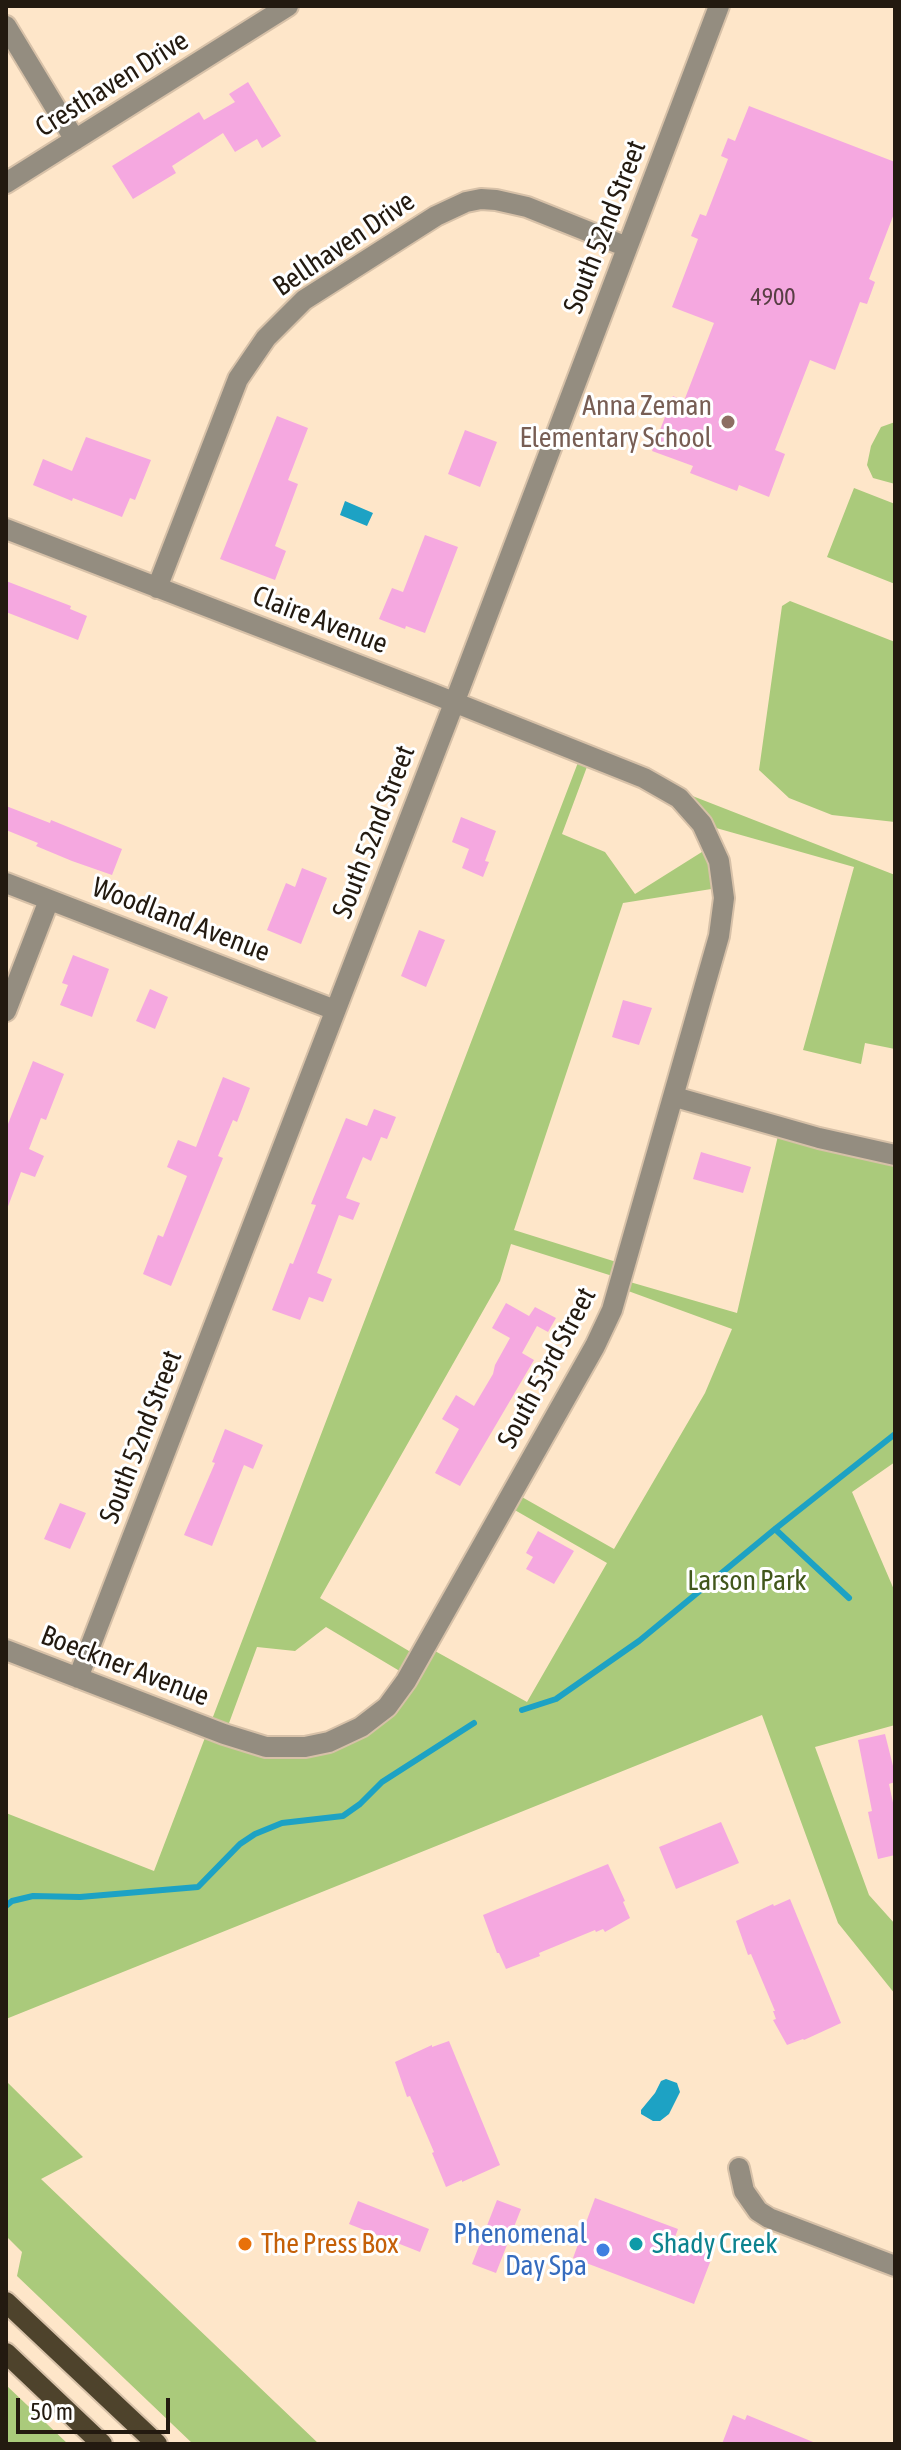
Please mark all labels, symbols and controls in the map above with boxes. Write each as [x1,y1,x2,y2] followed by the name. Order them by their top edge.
[29,24,195,144] street label: Cresthaven Drive
[557,136,653,318] street label: South 52nd Street
[267,184,421,304] street label: Bellhaven Drive
[750,283,796,311] house number: 4900
[520,389,712,455] place label: Anna Zeman Elementary School
[719,413,737,431] marker: Anna Zeman Elementary School
[248,579,392,661] street label: Claire Avenue
[326,741,422,923] street label: South 52nd Street
[87,871,275,969] street label: Woodland Avenue
[491,1282,603,1454] street label: South 53rd Street
[93,1346,189,1528] street label: South 52nd Street
[687,1564,807,1598] park label: Larson Park
[36,1618,214,1714] street label: Boeckner Avenue
[453,2217,587,2283] place label: Phenomenal Day Spa
[261,2227,399,2261] place label: The Press Box
[652,2227,777,2261] place label: Shady Creek
[236,2235,254,2253] marker: The Press Box
[627,2235,645,2253] marker: Shady Creek
[594,2241,612,2259] marker: Phenomenal Day Spa
[20,2382,174,2432] scale bar
[30,2398,73,2425] text: 50 m

